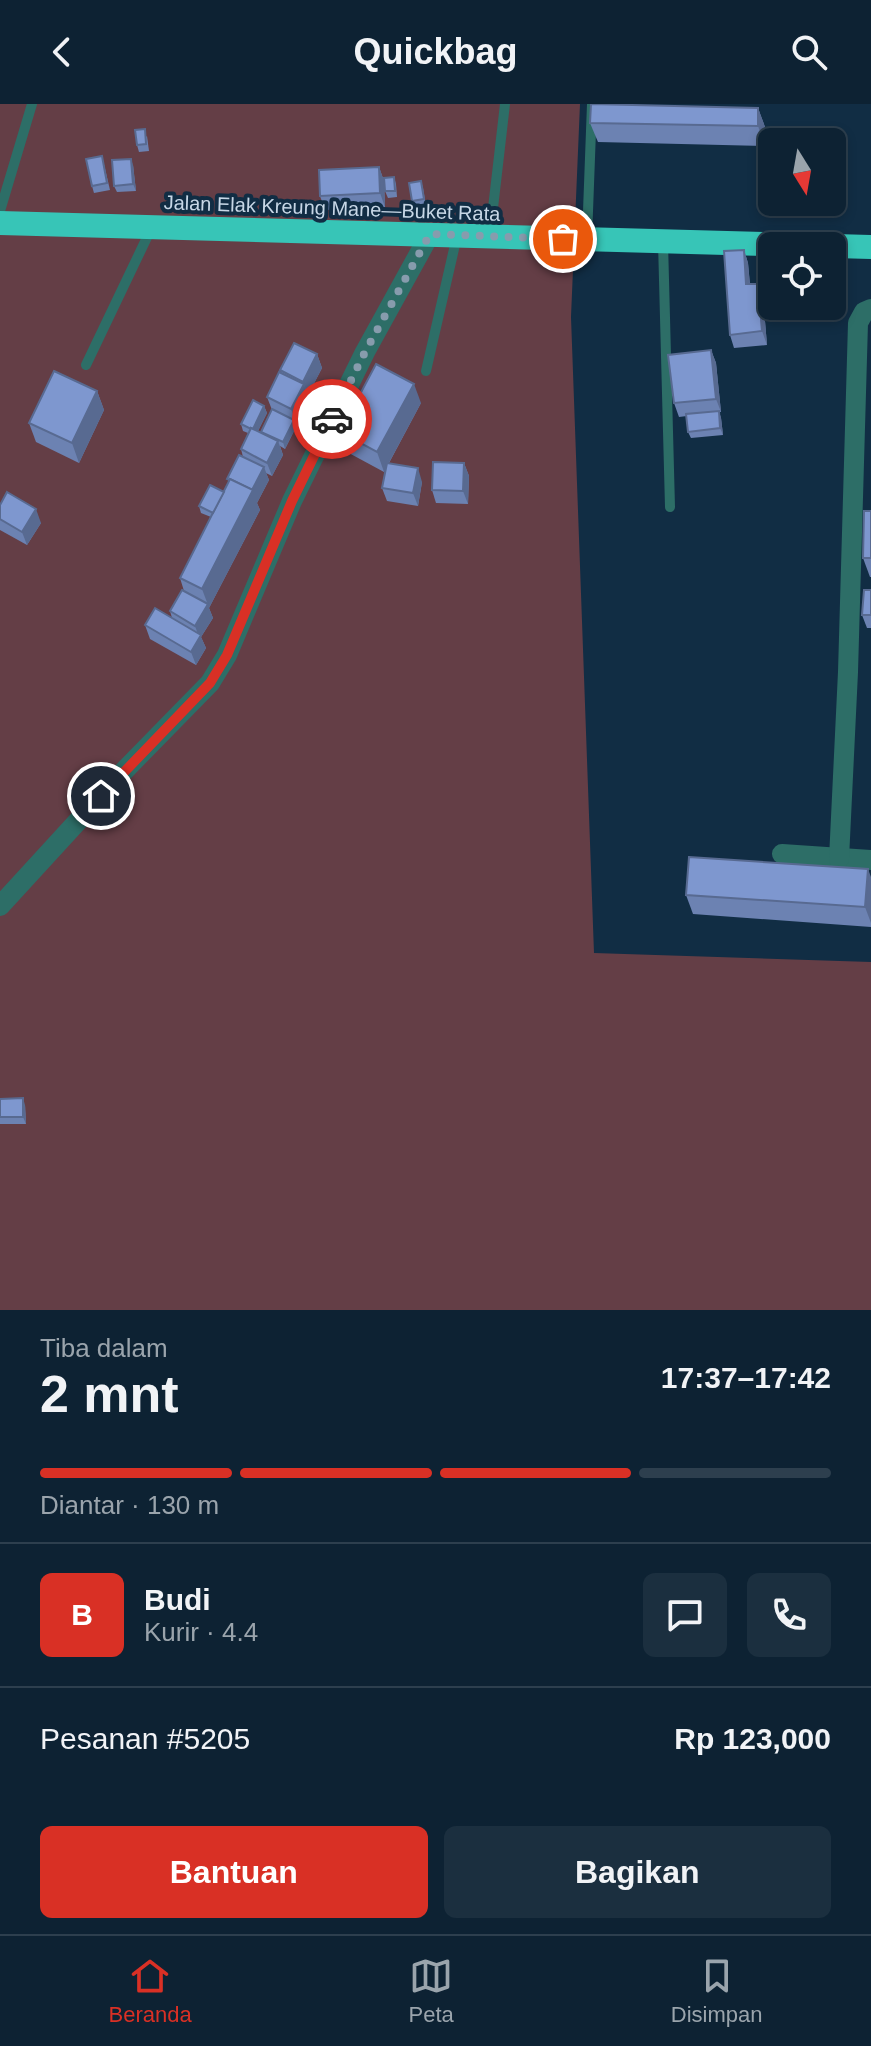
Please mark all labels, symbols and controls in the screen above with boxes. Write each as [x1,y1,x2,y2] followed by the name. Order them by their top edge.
[40,30,84,74] icon: back
[787,30,831,74] icon: search
[353,31,518,72] text: Quickbag
[758,128,846,216] north arrow
[758,128,846,320] map controls
[163,191,502,225] street label: Jalan Elak Kreung Mane—Buket Rata
[529,205,597,273] pin
[541,217,585,261] icon: bag
[758,232,846,320] button: locate
[292,379,372,459] courier
[310,397,354,441] icon: car
[67,762,135,830] pin
[79,774,123,818] icon: home
[40,1333,168,1363] text: Tiba dalam
[661,1361,831,1394] text: 17:37–17:42
[40,1365,179,1423] text: 2 mnt
[40,1490,219,1520] text: Diantar · 130 m
[643,1573,727,1657] button: chat
[747,1573,831,1657] button: phone
[144,1583,211,1616] text: Budi
[71,1598,93,1631] text: B
[144,1617,258,1647] text: Kurir · 4.4
[40,1722,250,1755] text: Pesanan #5205
[674,1722,831,1755] text: Rp 123,000
[40,1826,428,1918] button: Bantuan
[444,1826,831,1918] button: Bagikan
[108,1954,192,2028] tab: Beranda
[409,1954,454,2028] tab: Peta
[671,1954,763,2028] tab: Disimpan

